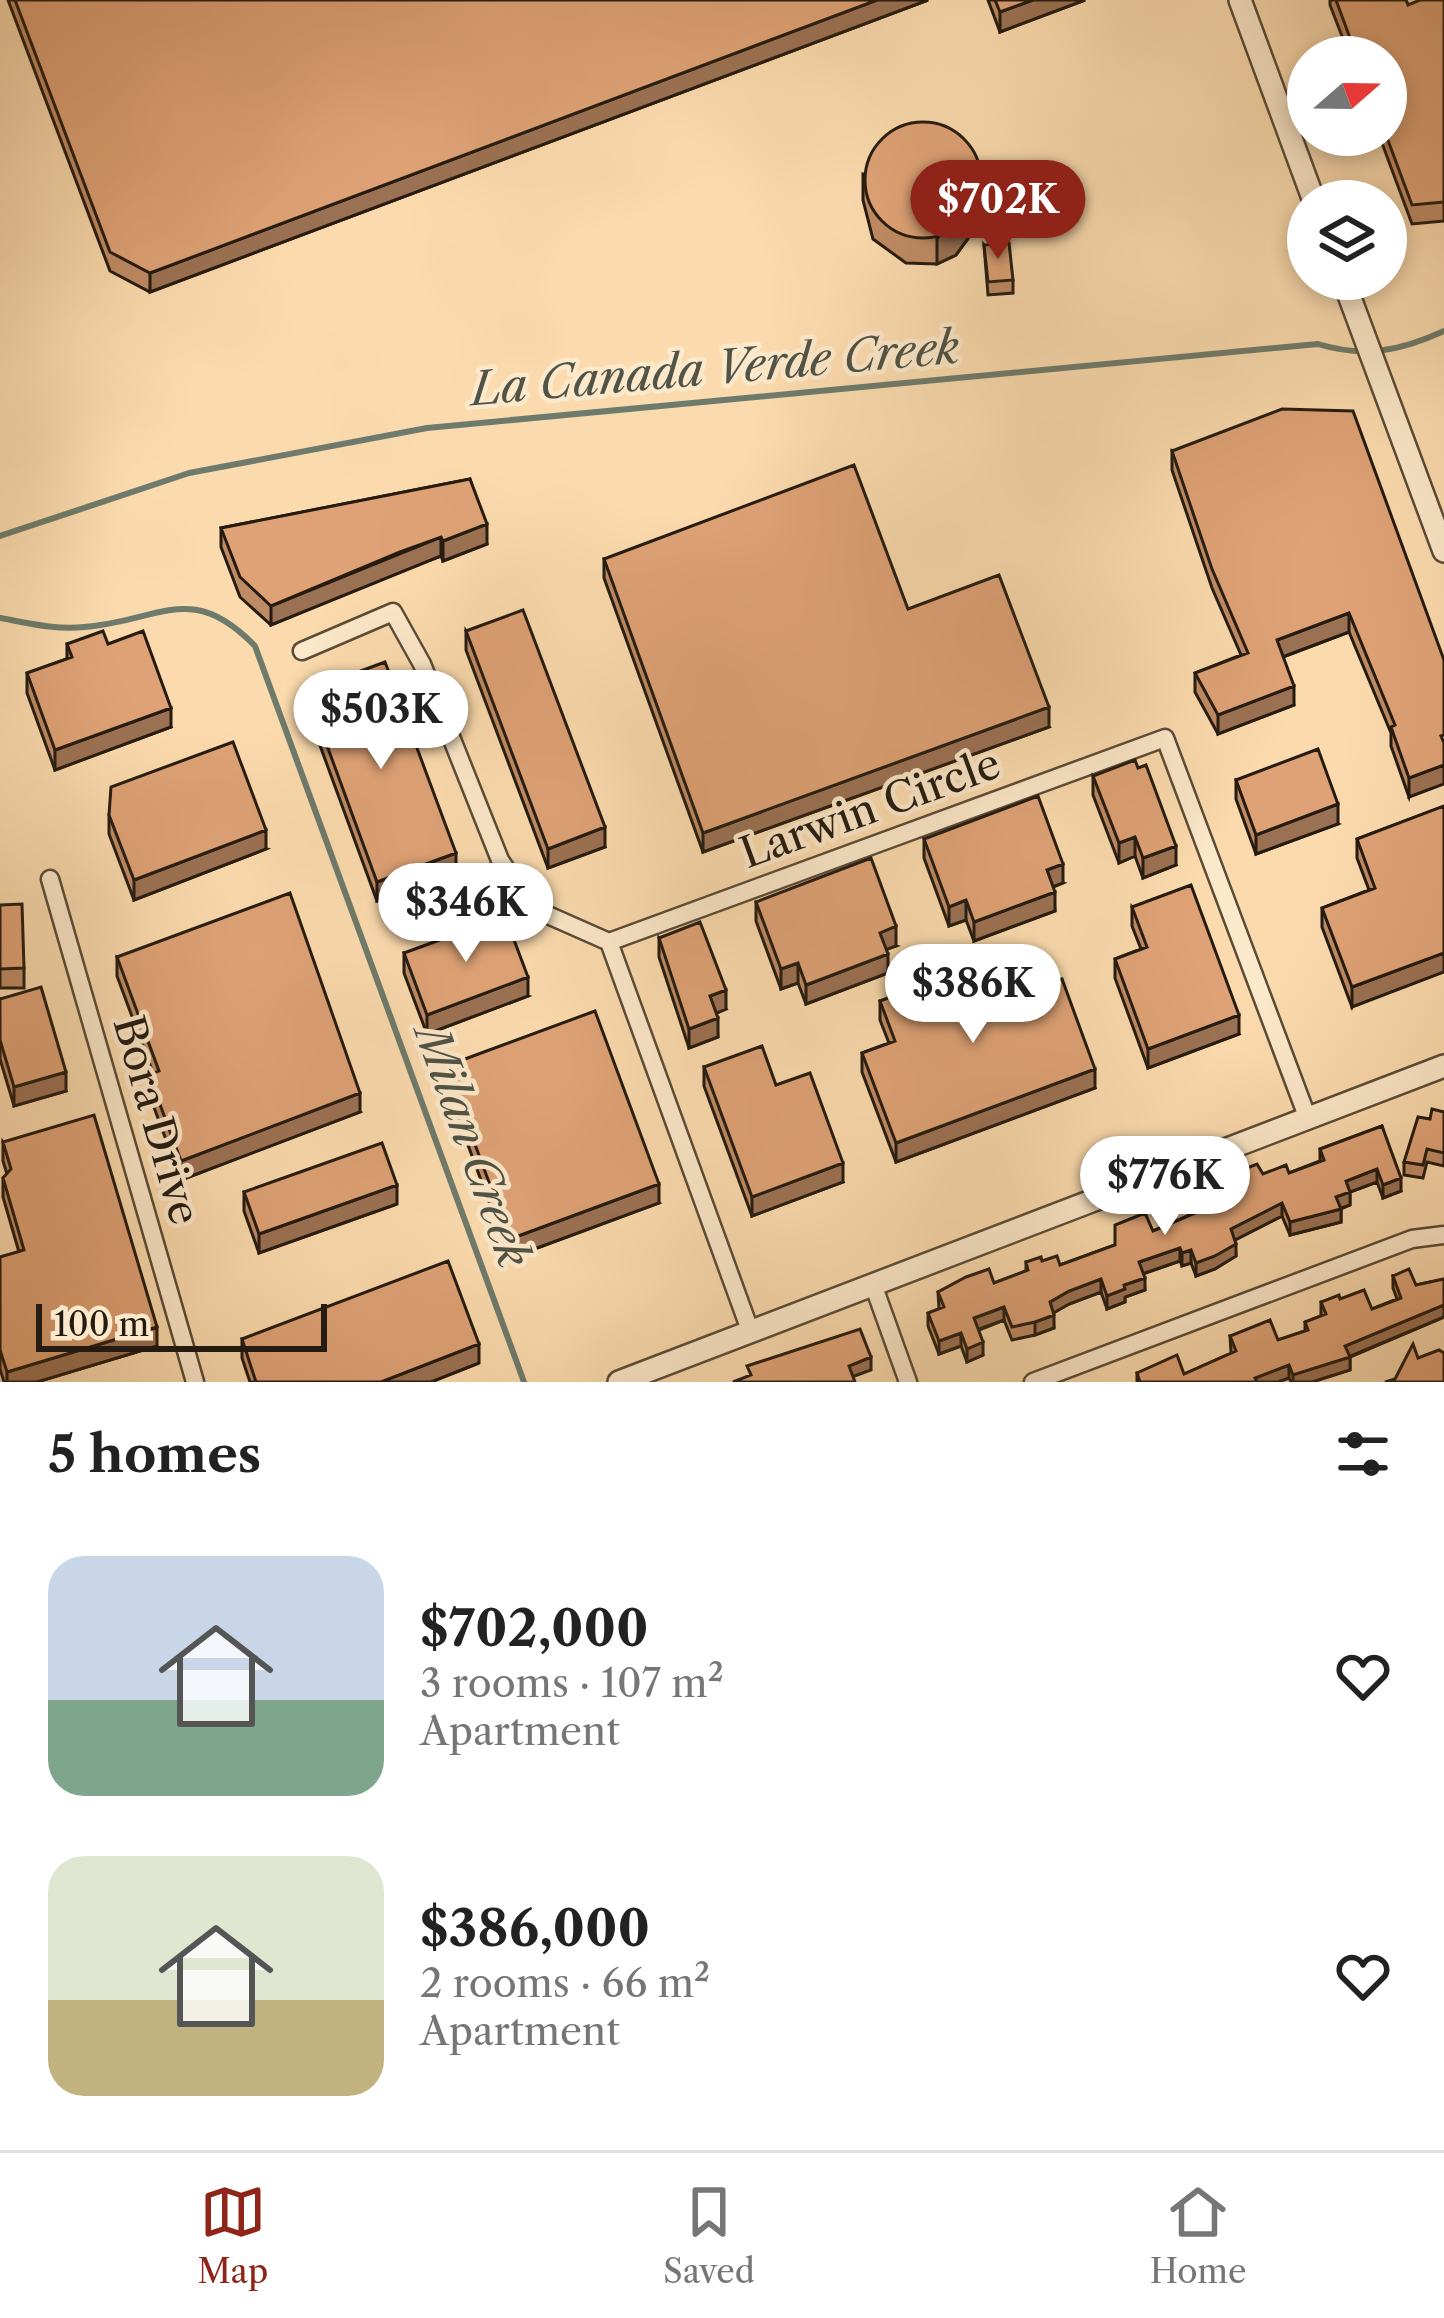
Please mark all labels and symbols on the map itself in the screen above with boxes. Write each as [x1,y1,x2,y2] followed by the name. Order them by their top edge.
[1287,36,1407,156] north arrow
[914,160,1082,262] pin: $702K
[465,319,962,418] water label: La Canada Verde Creek
[297,670,465,772] pin: $503K
[733,737,1007,879] street label: Larwin Circle
[382,863,550,965] pin: $346K
[889,944,1057,1046] pin: $386K
[102,1010,212,1230] street label: Bora Drive
[402,1012,543,1275] water label: Milan Creek
[1081,1136,1249,1238] pin: $776K
[36,1298,327,1351] scale bar

